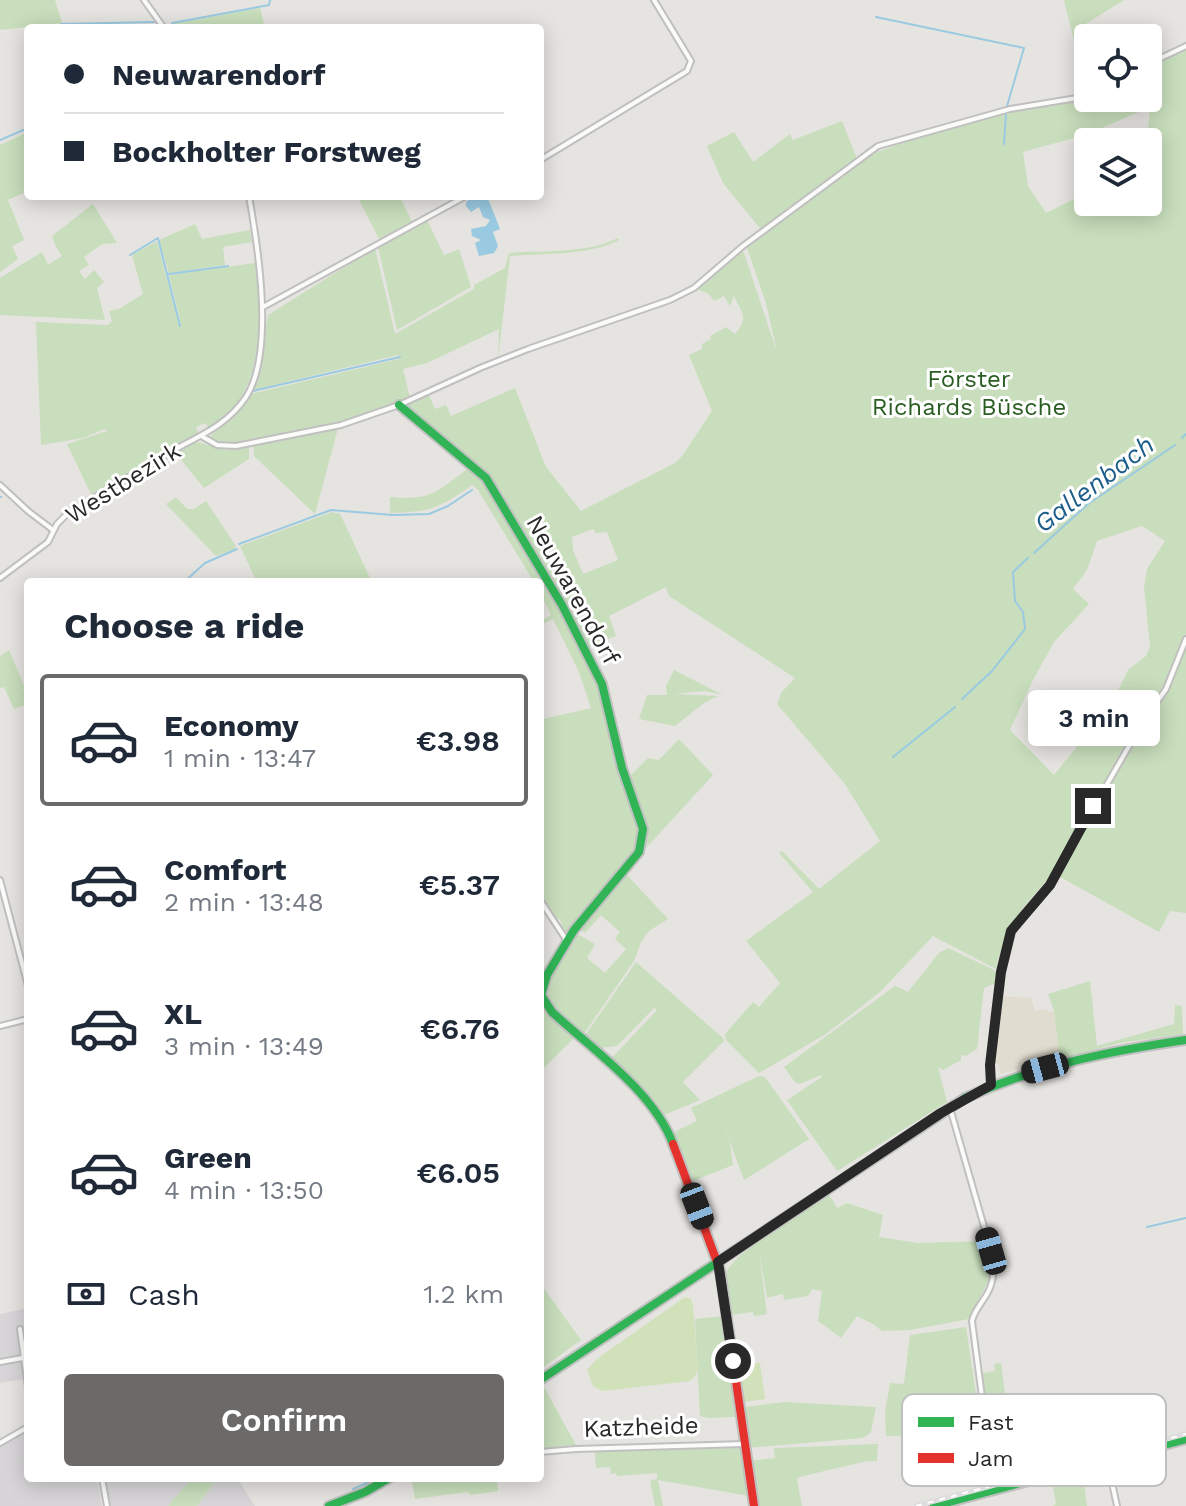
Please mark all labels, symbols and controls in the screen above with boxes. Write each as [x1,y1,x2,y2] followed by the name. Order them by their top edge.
[1074,24,1162,216] map controls
[1074,24,1162,112] button: locate
[112,57,325,92] text: Neuwarendorf
[1074,128,1162,216] button: layers
[112,134,421,169] text: Bockholter Forstweg
[872,365,1066,421] park label: Förster Richards Büsche
[1028,429,1160,539] water label: Gallenbach
[60,436,186,529] street label: Westbezirk
[520,511,626,670] street label: Neuwarendorf
[64,605,304,647] text: Choose a ride
[1027,690,1159,746] callout: 3 min
[1058,703,1130,733] text: 3 min
[68,704,140,776] icon: car
[164,708,299,743] text: Economy
[416,723,500,758] text: €3.98
[164,743,316,773] text: 1 min · 13:47
[1075,788,1111,824] route end
[68,848,140,920] icon: car
[164,852,286,887] text: Comfort
[419,867,500,902] text: €5.37
[164,887,324,917] text: 2 min · 13:48
[68,992,140,1064] icon: car
[164,996,202,1031] text: XL
[420,1011,500,1046] text: €6.76
[164,1031,324,1061] text: 3 min · 13:49
[1019,1050,1071,1086] car
[68,1136,140,1208] icon: car
[164,1140,252,1175] text: Green
[416,1155,500,1190] text: €6.05
[164,1175,324,1205] text: 4 min · 13:50
[677,1179,717,1233] car
[973,1225,1009,1277] car
[64,1272,108,1316] icon: cash
[128,1277,200,1312] text: Cash
[423,1279,504,1309] text: 1.2 km
[715,1343,751,1379] route start
[64,1374,504,1466] button: Confirm
[902,1394,1166,1486] legend
[968,1410,1014,1435] text: Fast
[583,1411,699,1443] street label: Katzheide
[968,1446,1013,1471] text: Jam

